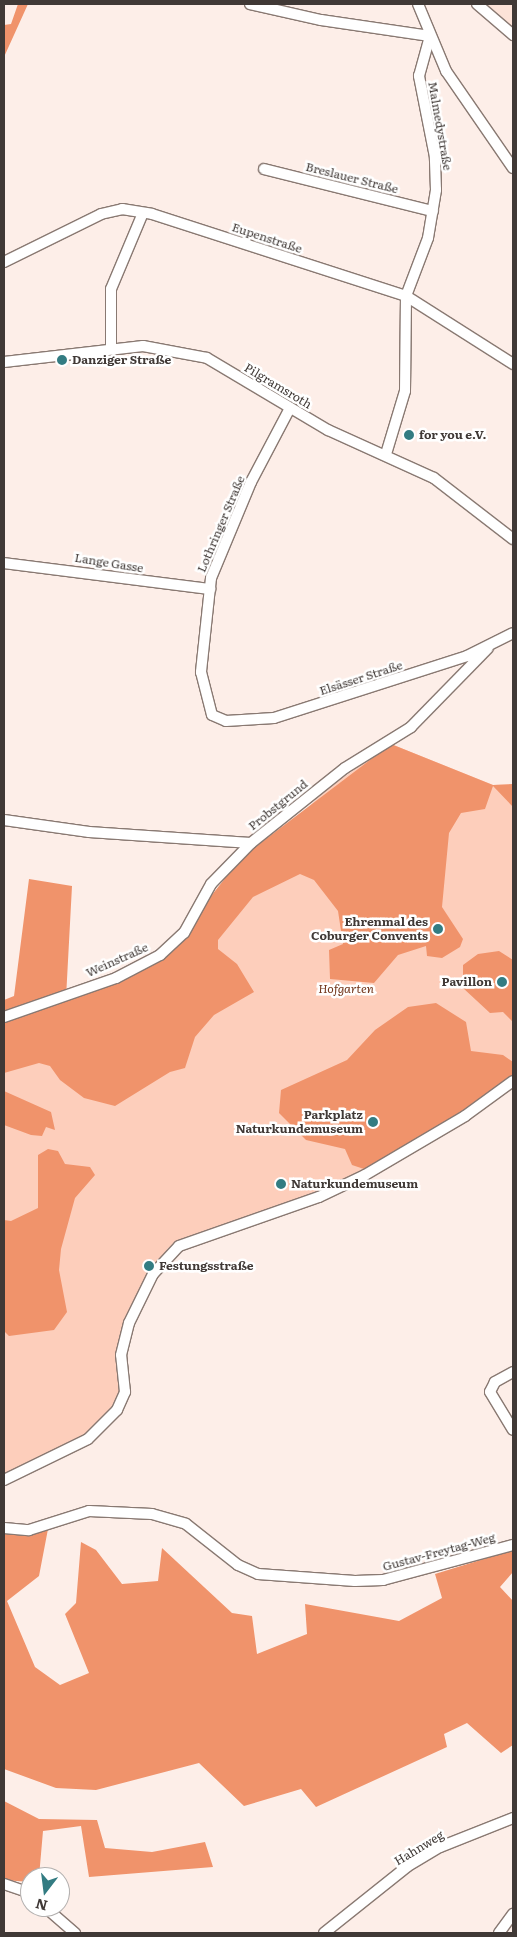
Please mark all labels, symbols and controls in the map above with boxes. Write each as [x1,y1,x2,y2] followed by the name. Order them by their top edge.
[425,80,455,172] street label: Malmedystraße
[304,160,400,196] street label: Breslauer Straße
[230,220,304,256] street label: Eupenstraße
[72,353,171,367] place label: Danziger Straße
[56,354,68,366] marker: Danziger Straße
[242,360,314,412] street label: Pilgramsroth
[419,428,486,442] place label: for you e.V.
[403,429,415,441] marker: for you e.V.
[194,474,248,574] street label: Lothringer Straße
[74,550,144,576] street label: Lange Gasse
[318,658,404,698] street label: Elsässer Straße
[246,777,310,833] street label: Probstgrund
[311,915,428,943] place label: Ehrenmal des Coburger Convents
[432,923,444,935] marker: Ehrenmal des Coburger Convents
[84,940,150,980] street label: Weinstraße
[442,975,492,989] place label: Pavillon
[496,976,508,988] marker: Pavillon
[318,982,374,996] park label: Hofgarten
[236,1108,363,1136] place label: Parkplatz Naturkundemuseum
[367,1116,379,1128] marker: Parkplatz Naturkundemuseum
[291,1177,418,1191] place label: Naturkundemuseum
[275,1178,287,1190] marker: Naturkundemuseum
[159,1259,254,1273] place label: Festungsstraße
[143,1260,155,1272] marker: Festungsstraße
[381,1530,497,1574] street label: Gustav-Freytag-Weg
[392,1828,446,1868] street label: Hahnweg
[20,1867,70,1917] north arrow
[33,1894,50,1917] text: N

